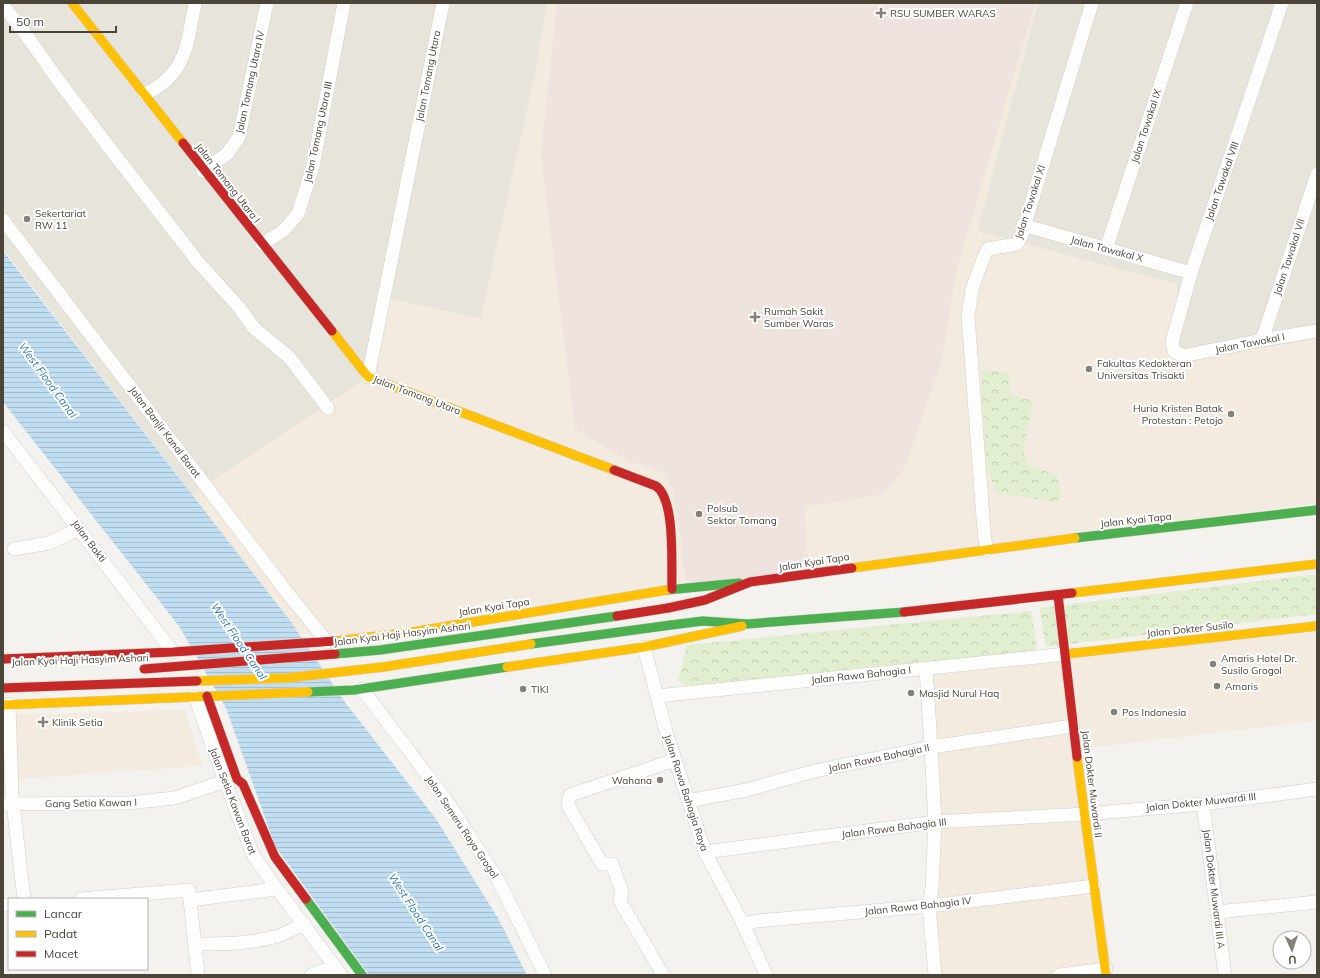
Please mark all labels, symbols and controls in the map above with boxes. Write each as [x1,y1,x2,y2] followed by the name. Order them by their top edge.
[875,7,887,19] marker: RSU SUMBER WARAS
[890,7,996,20] place label: RSU SUMBER WARAS
[10,8,116,34] scale bar
[16,14,44,29] text: 50 m
[233,29,267,135] street label: Jalan Tomang Utara IV
[413,29,443,123] street label: Jalan Tomang Utara
[301,80,335,184] street label: Jalan Tomang Utara III
[1128,87,1164,165] street label: Jalan Tawakal IX
[193,140,263,226] street label: Jalan Tomang Utara I
[1202,140,1242,222] street label: Jalan Tawakal VIII
[1012,163,1048,241] street label: Jalan Tawakal XI
[35,207,87,232] place label: Sekertariat RW 11
[22,214,32,224] marker: Sekertariat RW 11
[1270,217,1308,297] street label: Jalan Tawakal VII
[1069,233,1145,265] street label: Jalan Tawakal X
[764,305,834,330] place label: Rumah Sakit Sumber Waras
[749,311,761,323] marker: Rumah Sakit Sumber Waras
[1214,330,1286,356] street label: Jalan Tawakal I
[16,339,80,421] water label: West Flood Canal
[1097,357,1192,382] place label: Fakultas Kedokteran Universitas Trisakti
[1084,364,1094,374] marker: Fakultas Kedokteran Universitas Trisakti
[371,372,463,418] street label: Jalan Tomang Utara
[126,384,204,481] street label: Jalan Banjir Kanal Barat
[1133,402,1224,427] place label: Huria Kristen Batak Protestan : Petojo
[1226,409,1236,419] marker: Huria Kristen Batak Protestan : Petojo
[707,502,777,527] place label: Polsub Sektor Tomang
[694,509,704,519] marker: Polsub Sektor Tomang
[1100,510,1172,530] street label: Jalan Kyai Tapa
[69,517,109,565] street label: Jalan Bakti
[778,550,850,574] street label: Jalan Kyai Tapa
[458,595,530,619] street label: Jalan Kyai Tapa
[208,600,270,683] water label: West Flood Canal
[1146,618,1234,640] street label: Jalan Dokter Susilo
[333,619,471,649] street label: Jalan Kyai Haji Hasyim Ashari
[11,651,149,669] street label: Jalan Kyai Haji Hasyim Ashari
[1221,652,1297,677] place label: Amaris Hotel Dr. Susilo Grogol
[1208,659,1218,669] marker: Amaris Hotel Dr. Susilo Grogol
[810,663,912,687] street label: Jalan Rawa Bahagia I
[1225,680,1258,693] place label: Amaris
[1212,681,1222,691] marker: Amaris
[531,683,549,696] place label: TIKI
[518,684,528,694] marker: TIKI
[919,687,999,700] place label: Masjid Nurul Haq
[906,688,916,698] marker: Masjid Nurul Haq
[1122,706,1186,719] place label: Pos Indonesia
[1109,707,1119,717] marker: Pos Indonesia
[37,716,49,728] marker: Klinik Setia
[52,716,103,729] place label: Klinik Setia
[1079,730,1105,838] street label: Jalan Dokter Muwardi II
[661,733,711,853] street label: Jalan Rawa Bahagia Raya
[827,741,931,775] street label: Jalan Rawa Bahagia II
[207,746,260,857] street label: Jalan Setia Kawan Barat
[423,773,501,881] street label: Jalan Semeru Raya Grogol
[612,774,652,787] place label: Wahana
[655,775,665,785] marker: Wahana
[1145,790,1257,814] street label: Jalan Dokter Muwardi III
[45,796,137,810] street label: Gang Setia Kawan I
[841,815,947,841] street label: Jalan Rawa Bahagia III
[1200,828,1228,950] street label: Jalan Dokter Muwardi III A
[386,870,447,954] water label: West Flood Canal
[864,894,972,918] street label: Jalan Rawa Bahagia IV
[8,898,148,970] legend
[44,906,83,921] text: Lancar
[44,926,77,941] text: Padat
[1272,930,1312,970] north arrow
[44,946,78,961] text: Macet
[1288,953,1297,967] text: U

